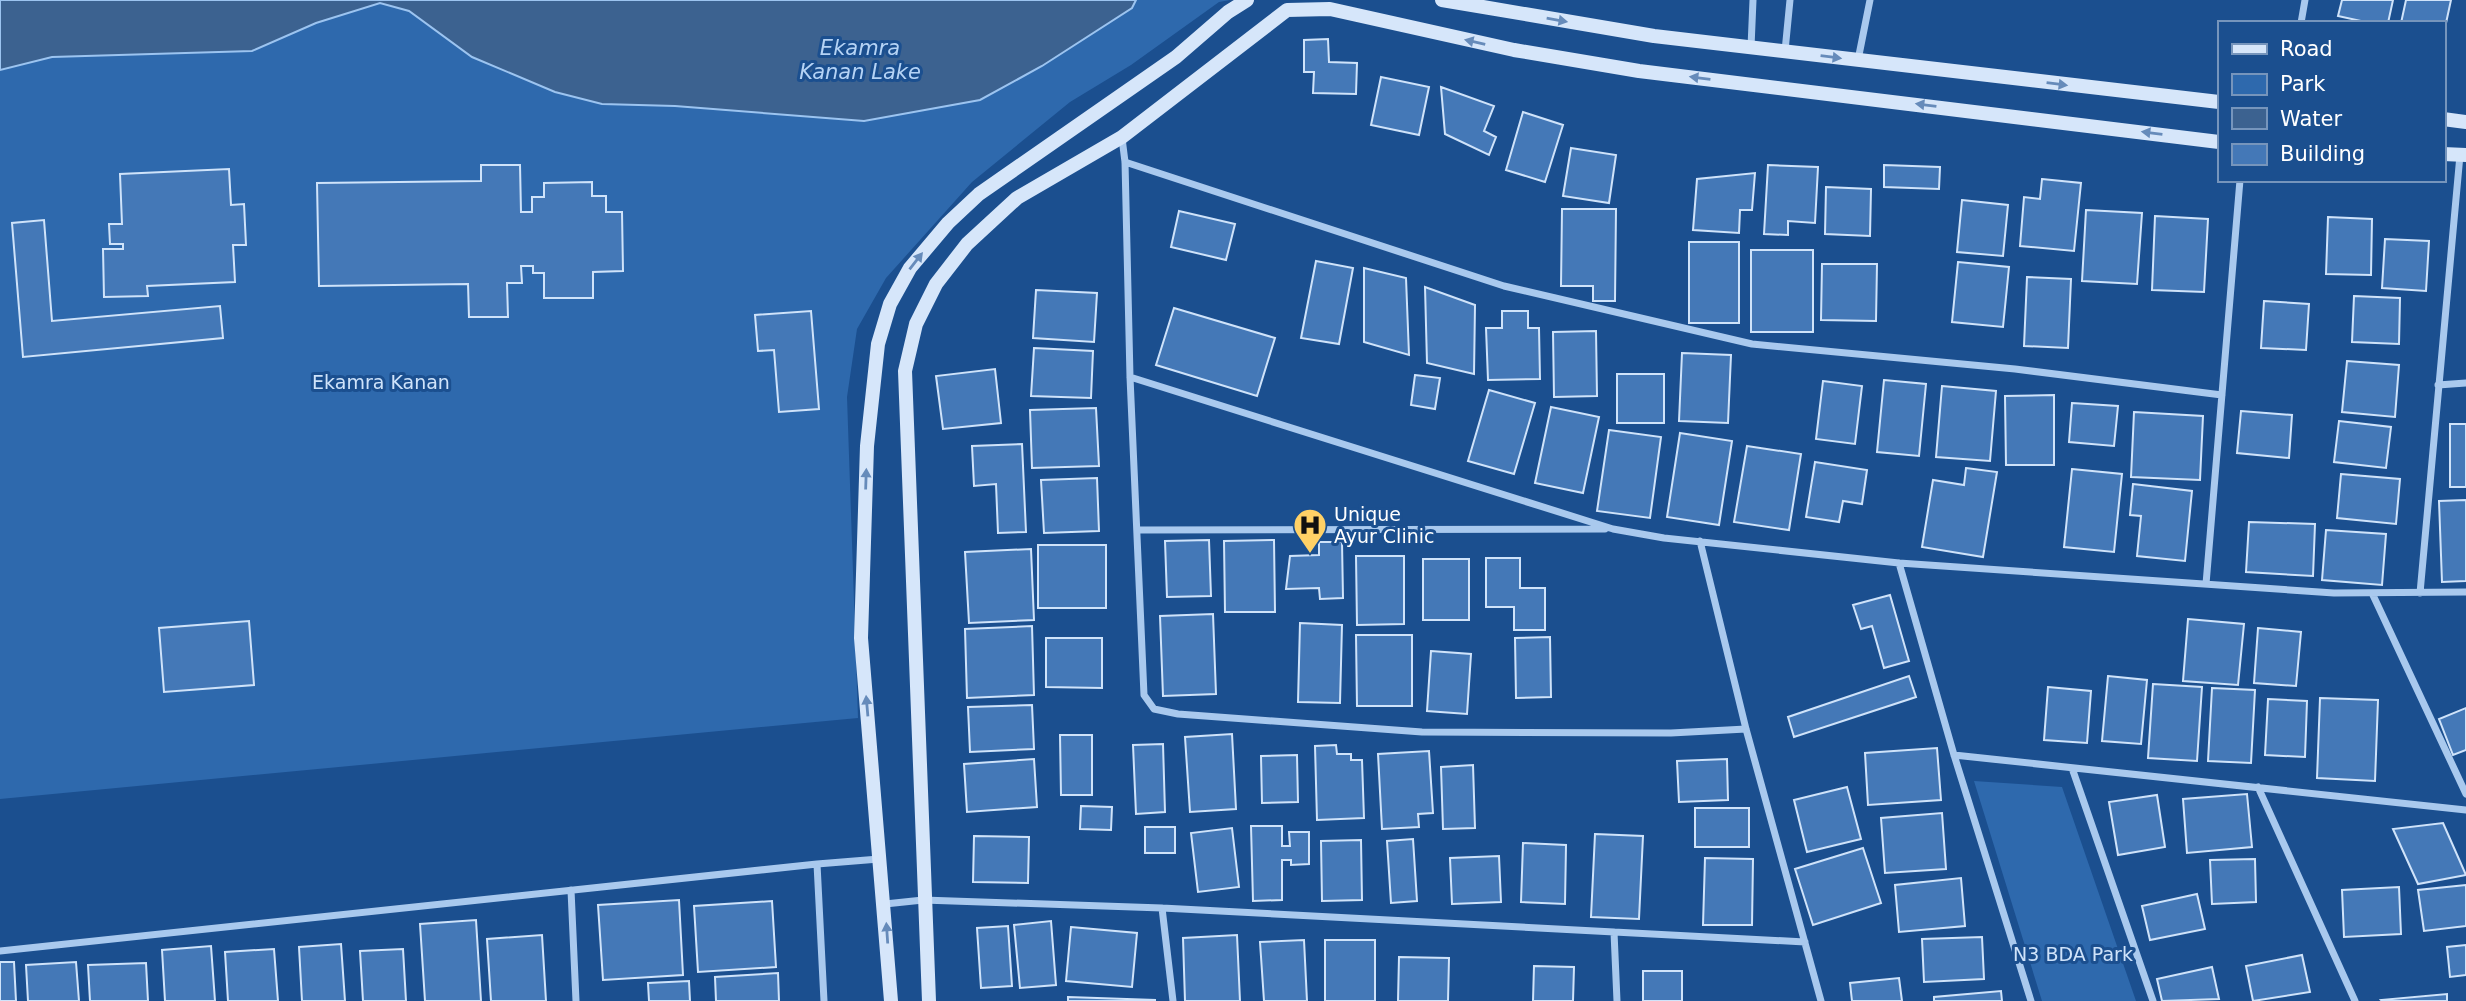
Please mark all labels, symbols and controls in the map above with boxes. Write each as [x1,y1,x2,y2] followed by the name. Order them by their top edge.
[1546,15,1568,26] one-way arrow
[2218,21,2445,182] legend
[799,36,921,84] water label: Ekamra Kanan Lake
[1464,36,1486,47] one-way arrow
[2280,37,2333,61] text: Road
[1820,52,1842,63] one-way arrow
[1689,72,1711,83] one-way arrow
[2280,72,2326,96] text: Park
[2046,79,2068,90] one-way arrow
[1915,99,1937,110] one-way arrow
[2280,107,2342,131] text: Water
[2140,128,2162,139] one-way arrow
[2280,142,2365,166] text: Building
[908,253,923,270] one-way arrow
[312,371,450,393] park label: Ekamra Kanan
[861,468,872,490] one-way arrow
[1334,503,1434,547] place label: Unique Ayur Clinic
[1291,506,1329,555] hospital icon: Unique Ayur Clinic
[862,695,873,717] one-way arrow
[881,922,892,944] one-way arrow
[2013,943,2133,965] park label: N3 BDA Park

